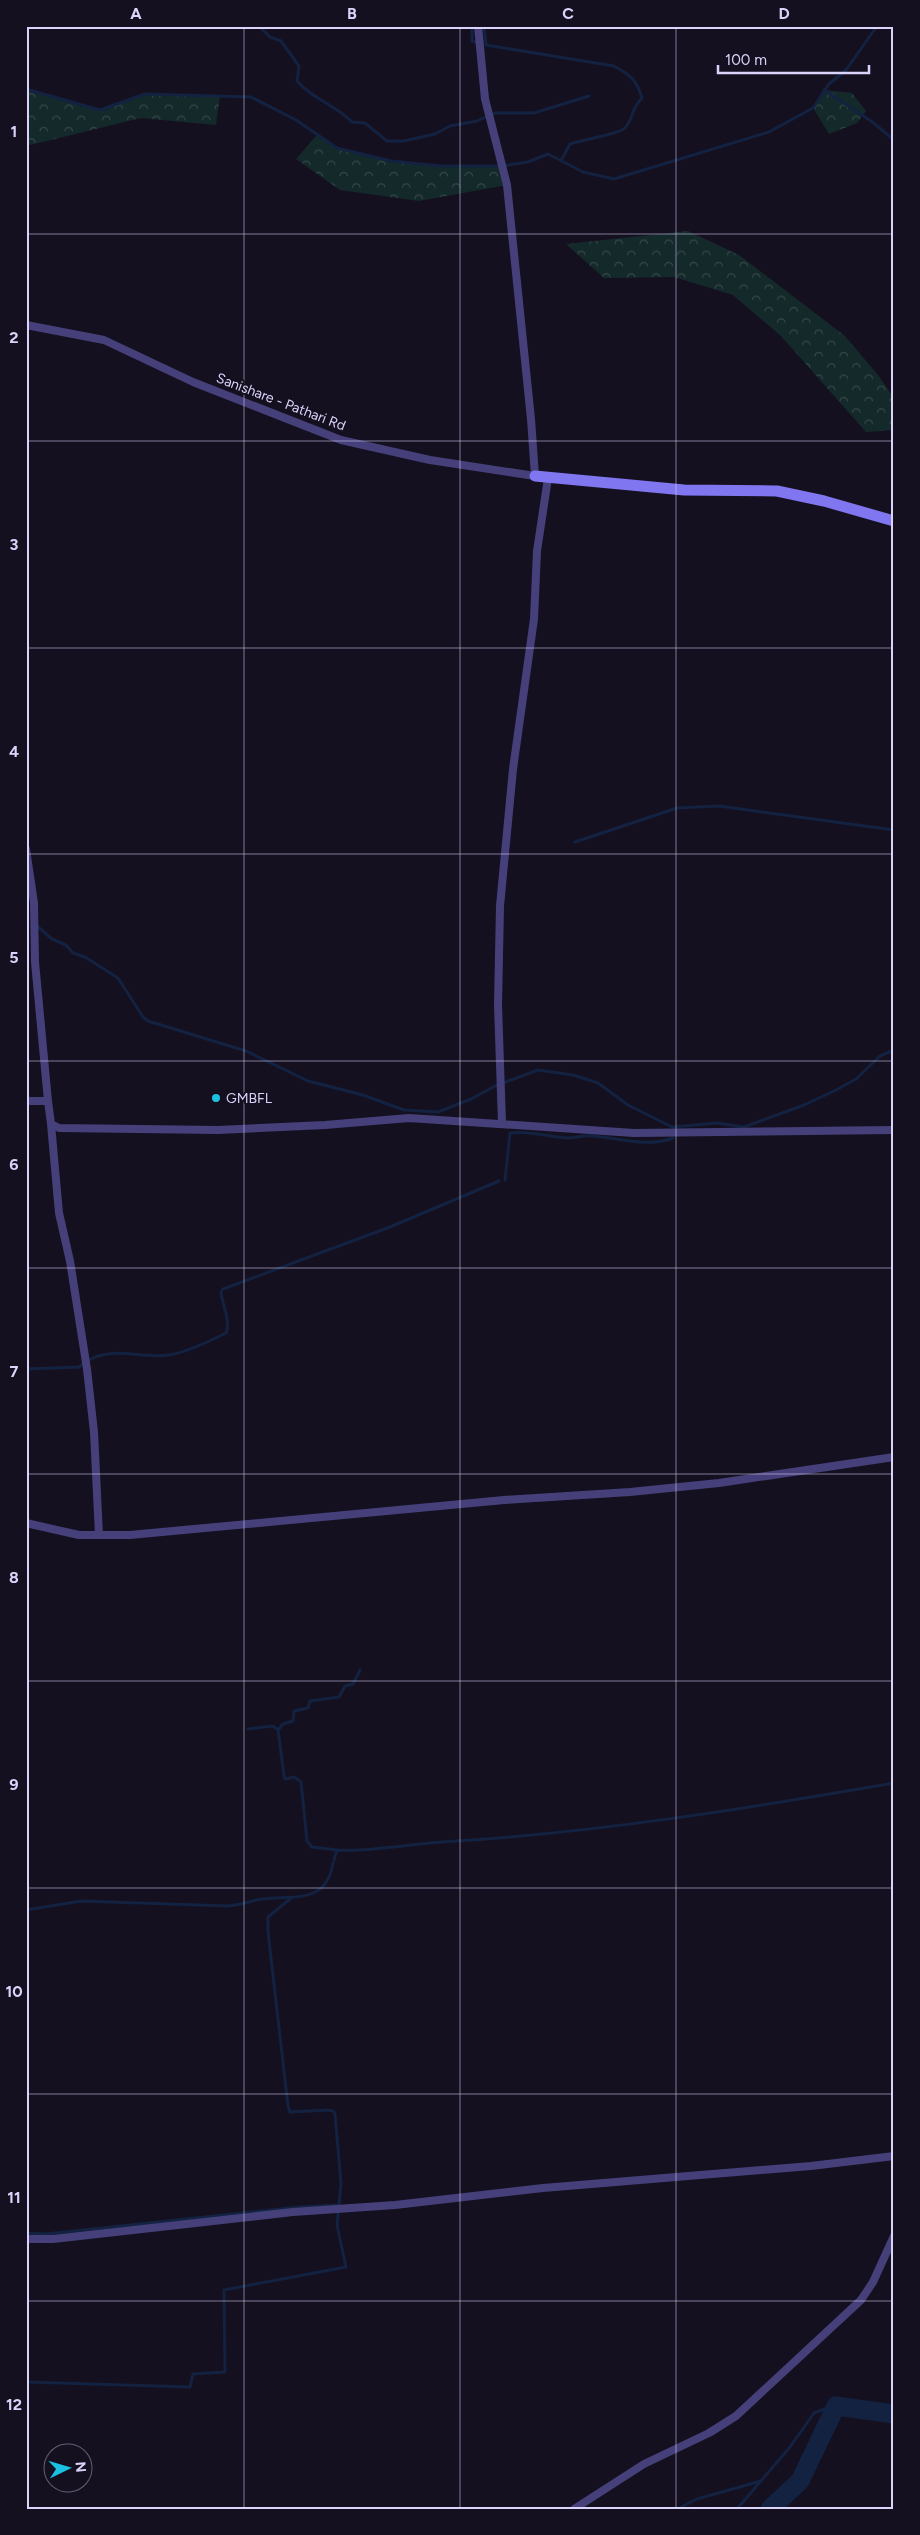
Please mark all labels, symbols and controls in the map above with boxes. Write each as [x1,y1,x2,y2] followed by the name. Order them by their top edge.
[130,4,142,23] text: A
[347,4,357,23] text: B
[562,4,574,23] text: C
[778,4,790,23] text: D
[718,42,869,74] scale bar
[725,51,767,69] text: 100 m
[11,122,17,141] text: 1
[9,328,19,347] text: 2
[214,369,348,435] street label: Sanishare - Pathari Rd
[10,535,19,554] text: 3
[9,742,19,761] text: 4
[9,948,19,967] text: 5
[226,1090,273,1107] place label: GMBFL
[210,1092,222,1104] marker: GMBFL
[9,1155,19,1174] text: 6
[10,1362,19,1381] text: 7
[9,1568,19,1587] text: 8
[9,1775,19,1794] text: 9
[5,1982,23,2001] text: 10
[7,2188,21,2207] text: 11
[6,2395,22,2414] text: 12
[42,2442,92,2492] north arrow
[72,2461,89,2473] text: N

